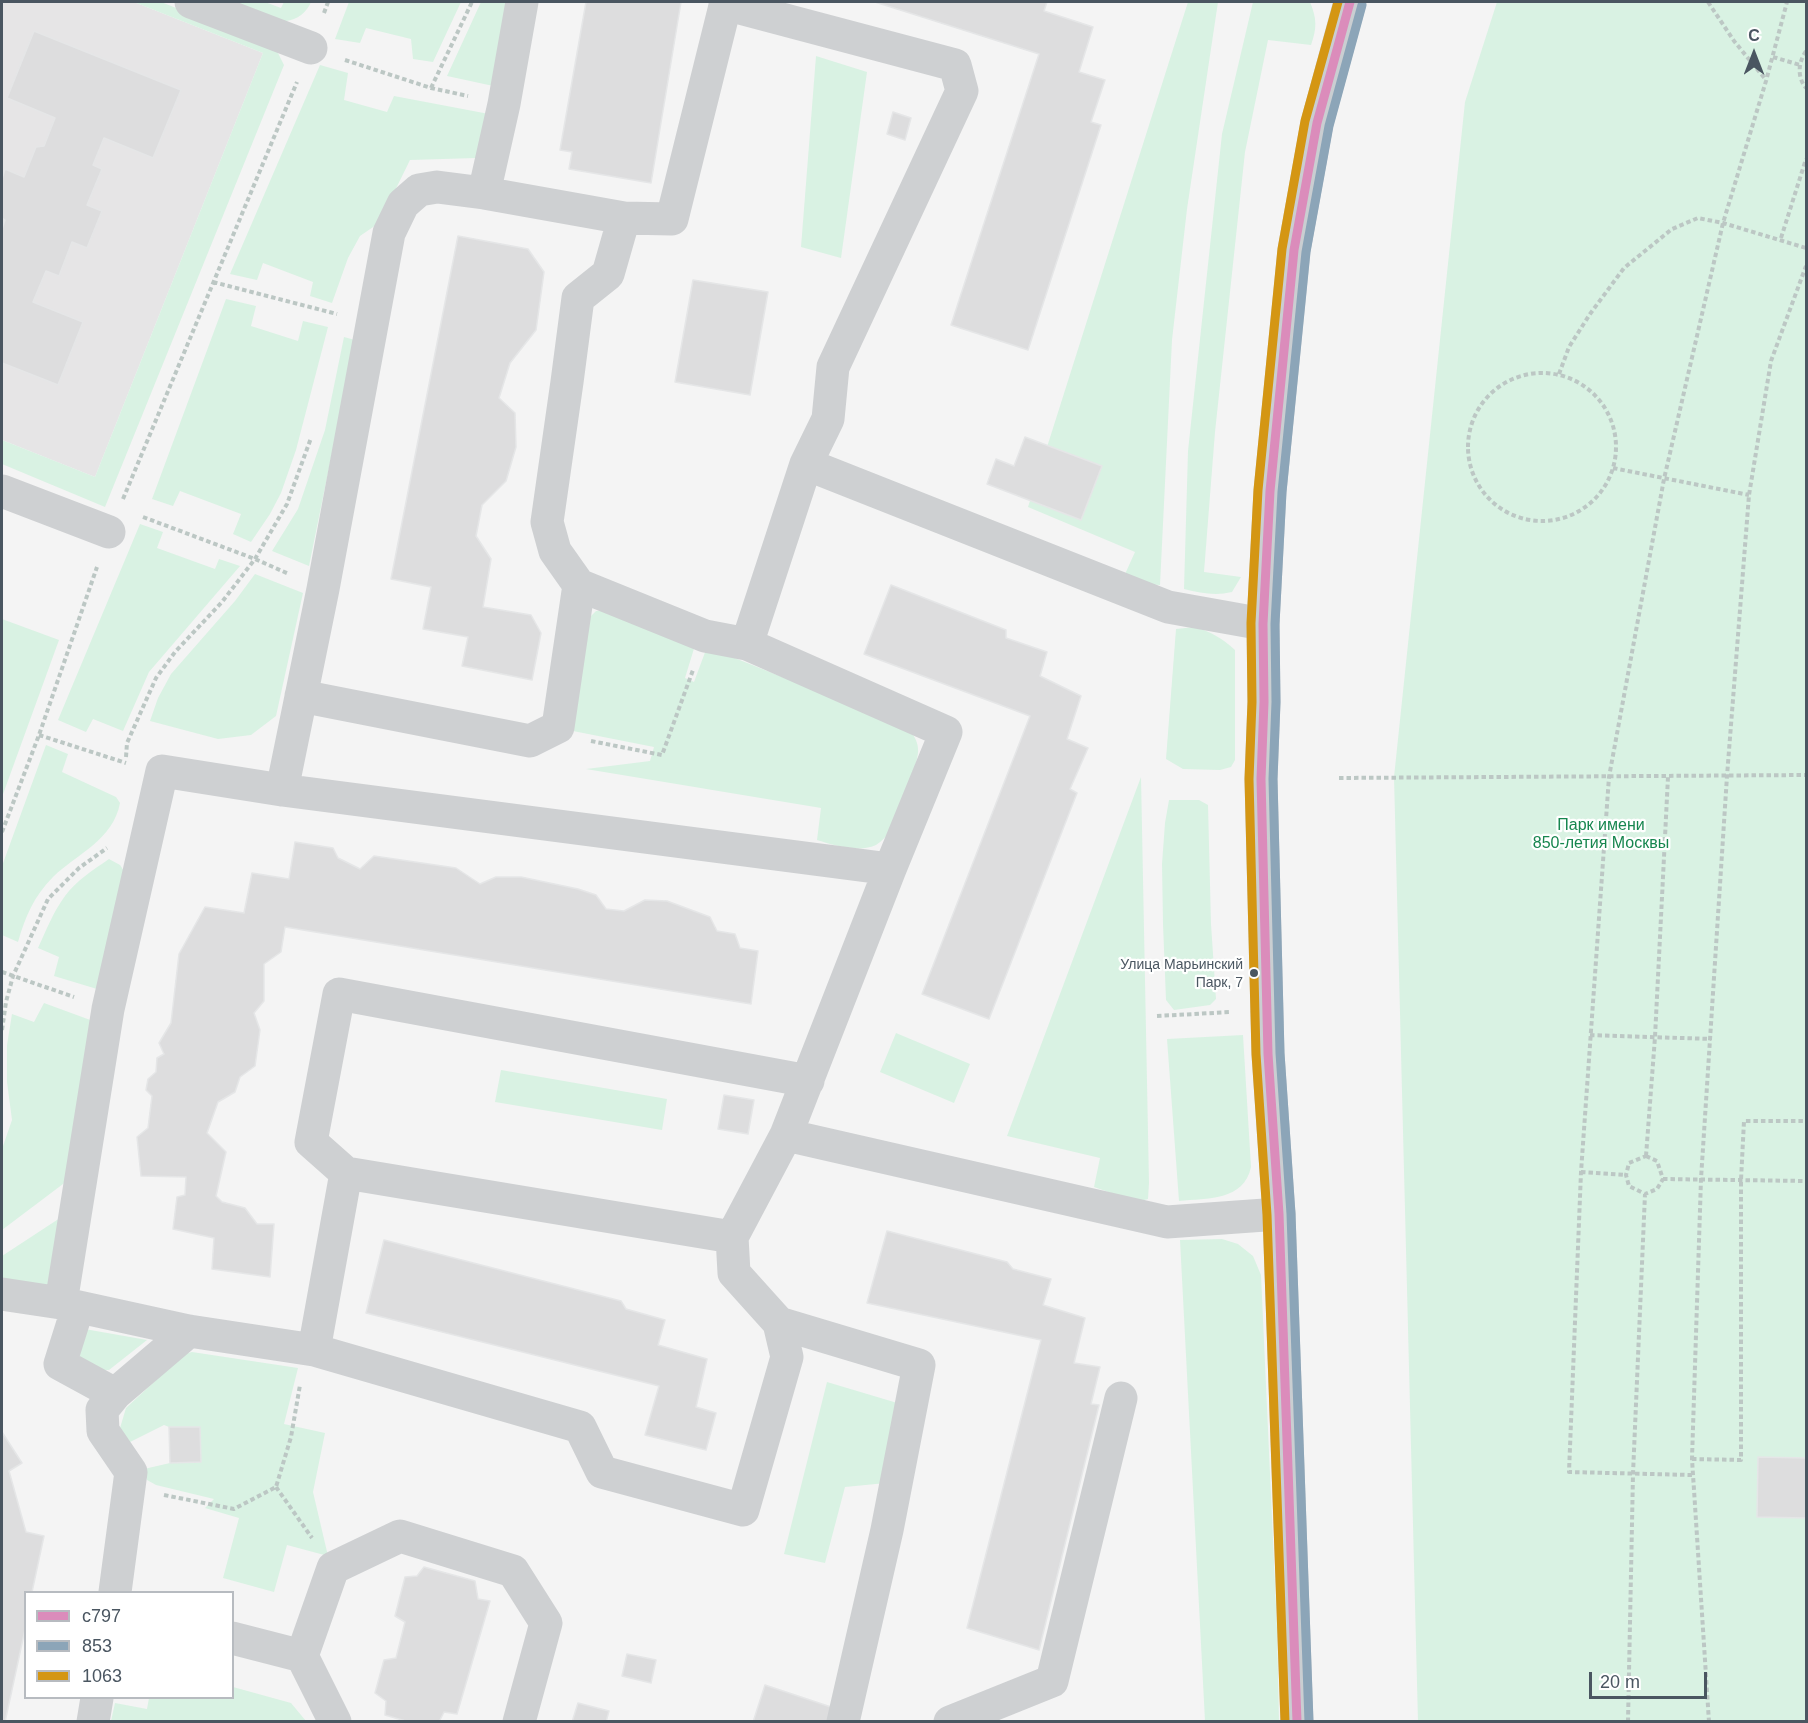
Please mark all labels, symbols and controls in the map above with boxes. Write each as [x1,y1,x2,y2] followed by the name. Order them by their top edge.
[1724,24,1784,84] north arrow
[1748,27,1760,44] text: С
[1533,816,1669,854] park label: Парк имени 850-летия Москвы
[1120,957,1243,990] place label: Улица Марьинский Парк, 7
[1248,967,1260,979] marker: Улица Марьинский Парк, 7
[24,1591,234,1699] legend
[82,1606,121,1626] text: с797
[82,1636,112,1656] text: 853
[1592,1660,1710,1698] scale bar
[82,1666,122,1686] text: 1063
[1600,1672,1640,1692] text: 20 m

